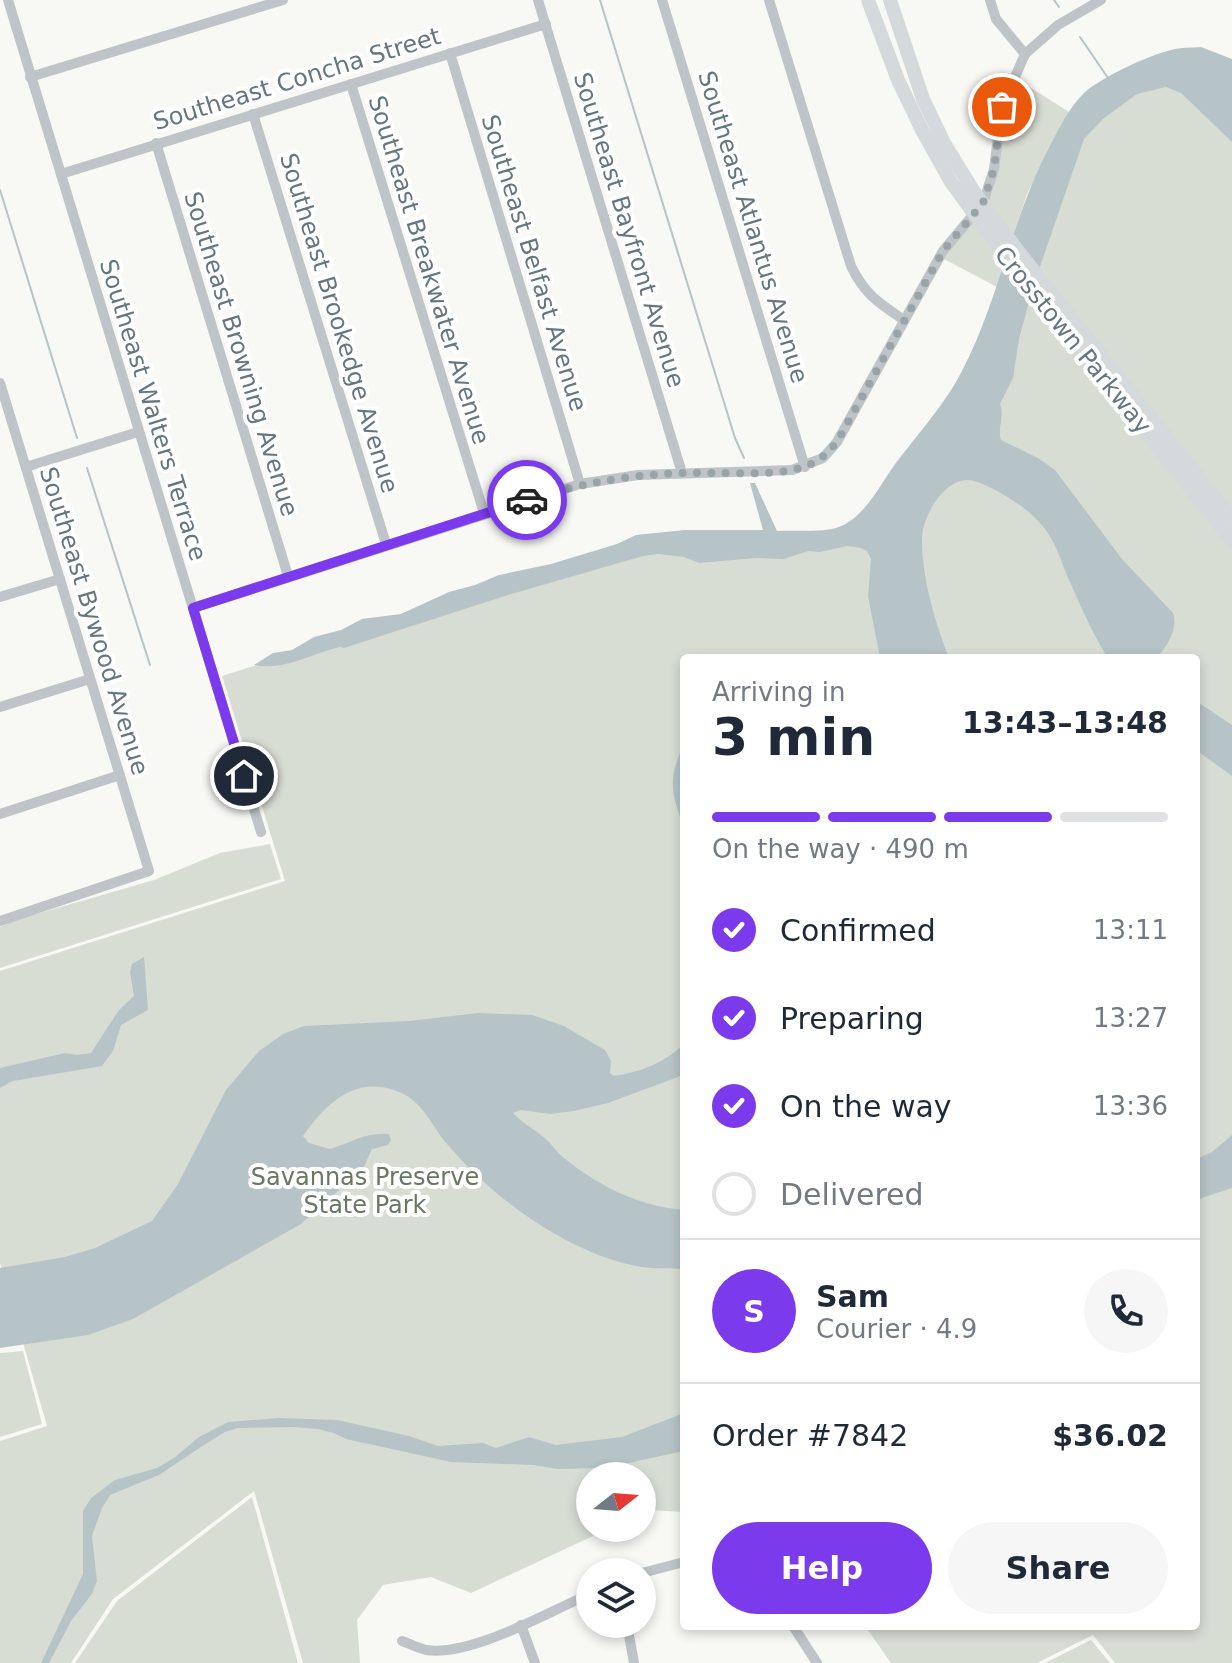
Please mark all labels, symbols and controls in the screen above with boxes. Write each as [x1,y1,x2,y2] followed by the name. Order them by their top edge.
[150,22,444,136] street label: Southeast Concha Street
[692,68,814,386] street label: Southeast Atlantus Avenue
[568,69,690,391] street label: Southeast Bayfront Avenue
[968,73,1036,141] pin
[980,85,1024,129] icon: bag
[363,92,495,448] street label: Southeast Breakwater Avenue
[476,111,592,415] street label: Southeast Belfast Avenue
[274,150,404,496] street label: Southeast Brookedge Avenue
[178,188,304,520] street label: Southeast Browning Avenue
[989,241,1157,439] street label: Crosstown Parkway
[94,256,212,564] street label: Southeast Walters Terrace
[487,460,567,540] courier
[34,464,154,778] street label: Southeast Bywood Avenue
[505,478,549,522] icon: car
[712,677,846,707] text: Arriving in
[962,705,1168,740] text: 13:43–13:48
[712,707,875,767] text: 3 min
[210,742,278,810] pin
[222,754,266,798] icon: home
[712,834,969,864] text: On the way · 490 m
[712,908,756,952] icon: check
[780,913,936,948] text: Confirmed
[1093,915,1168,945] text: 13:11
[712,996,756,1040] icon: check
[780,1001,924,1036] text: Preparing
[1093,1003,1168,1033] text: 13:27
[712,1084,756,1128] icon: check
[780,1089,952,1124] text: On the way
[1093,1091,1168,1121] text: 13:36
[251,1163,479,1219] park label: Savannas Preserve State Park
[780,1177,924,1212] text: Delivered
[1084,1269,1168,1353] button: phone
[816,1279,889,1314] text: Sam
[743,1294,765,1329] text: S
[816,1314,977,1344] text: Courier · 4.9
[712,1418,908,1453] text: Order #7842
[1052,1418,1168,1453] text: $36.02
[576,1462,656,1542] north arrow
[576,1462,656,1638] map controls
[712,1522,932,1614] button: Help
[948,1522,1168,1614] button: Share
[576,1558,656,1638] button: layers

